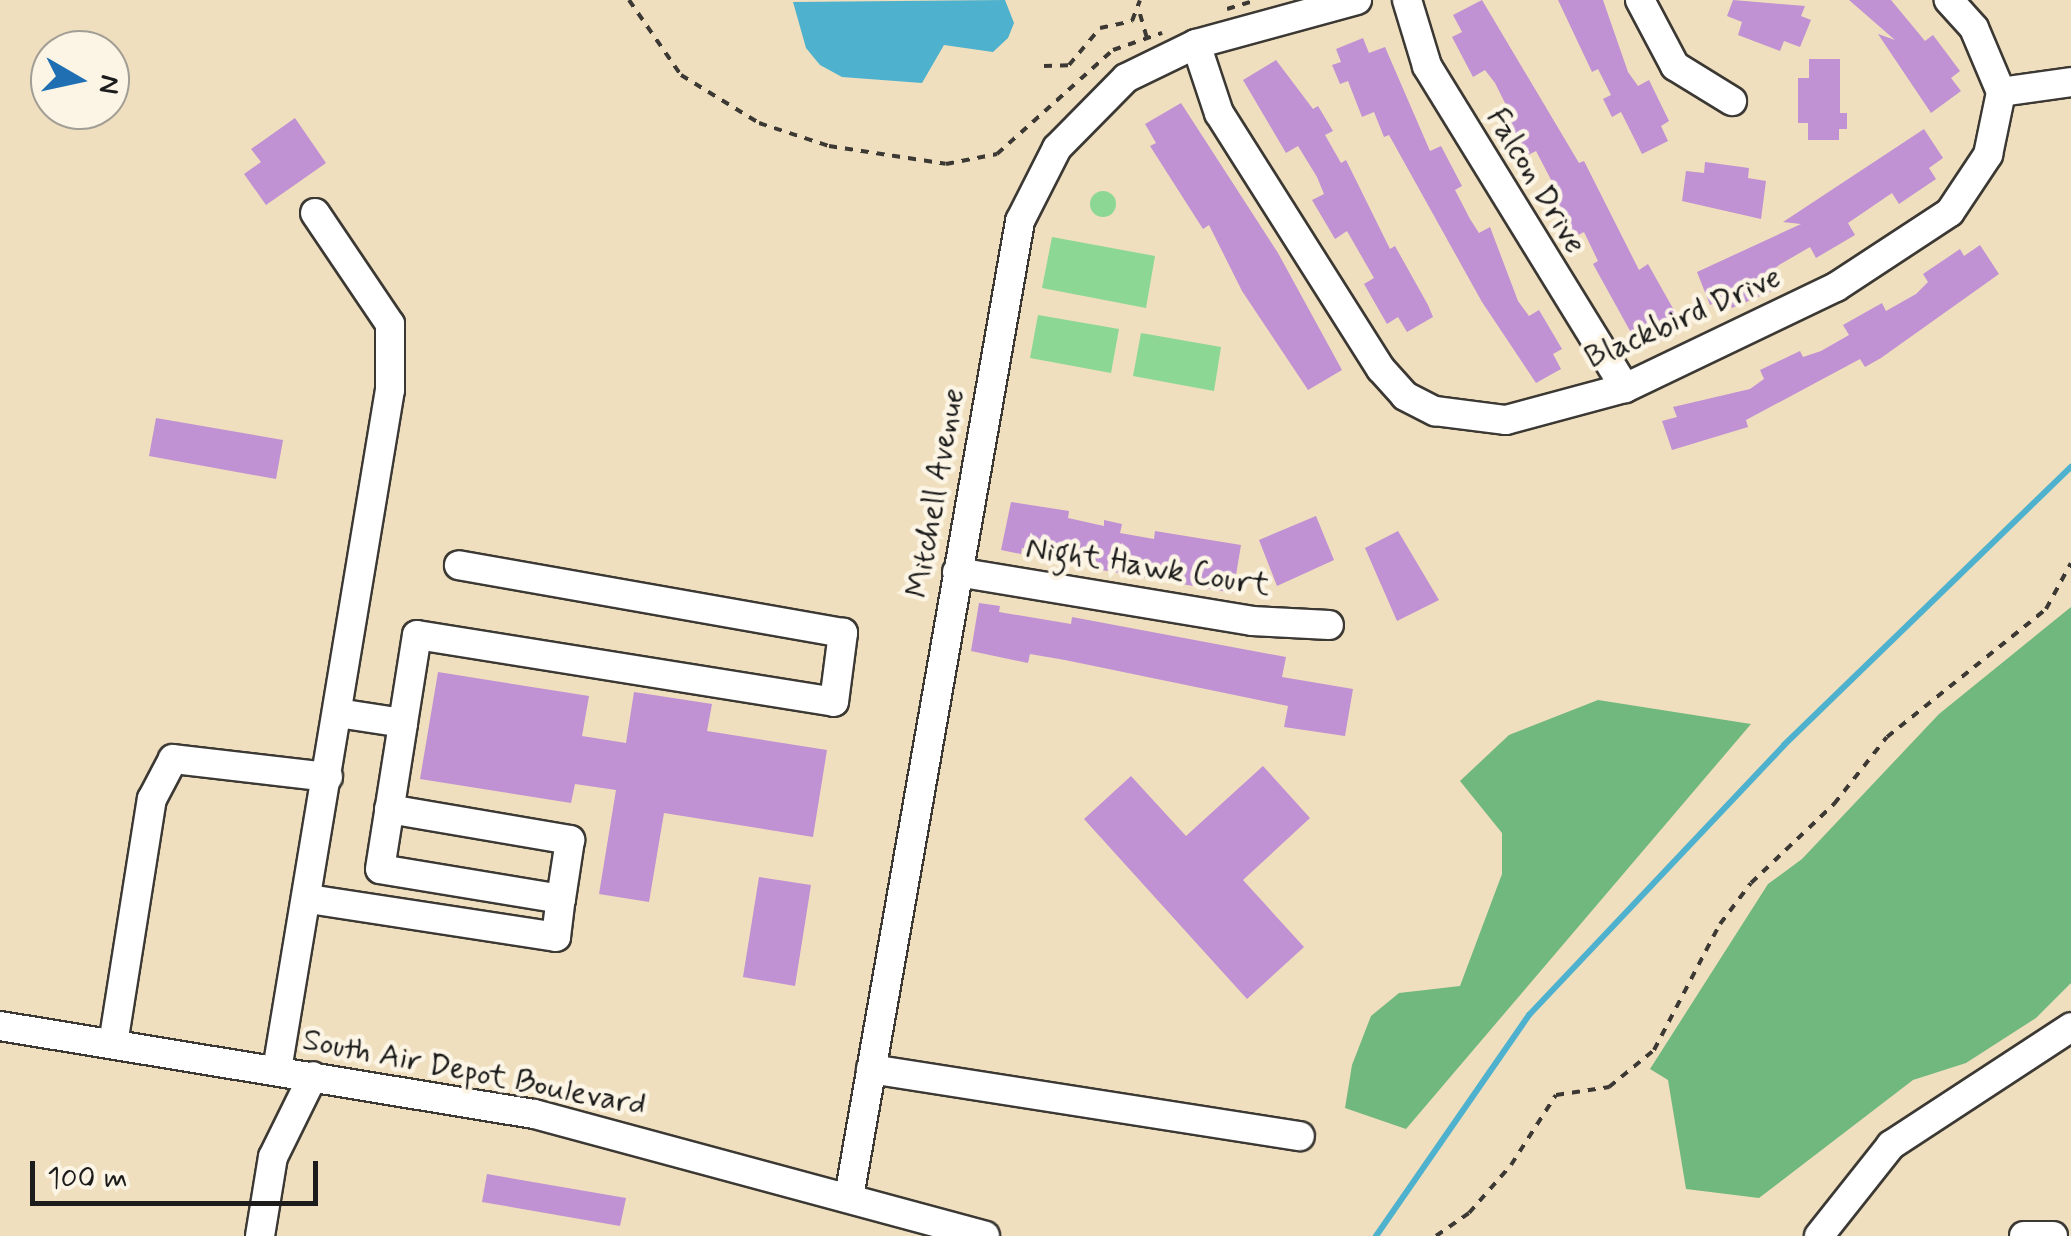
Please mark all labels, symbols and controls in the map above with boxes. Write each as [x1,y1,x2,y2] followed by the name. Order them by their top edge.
[30,30,130,130] north arrow
[88,72,128,97] text: N
[1478,102,1594,260] street label: Falcon Drive
[1580,258,1786,378] street label: Blackbird Drive
[898,382,974,604] street label: Mitchell Avenue
[1024,529,1272,605] street label: Night Hawk Court
[303,1022,645,1124] street label: South Air Depot Boulevard
[35,1141,322,1203] scale bar
[47,1159,128,1198] text: 100 m

